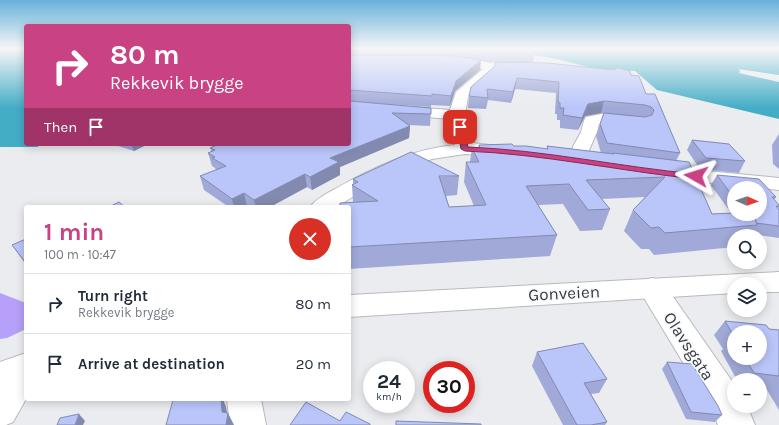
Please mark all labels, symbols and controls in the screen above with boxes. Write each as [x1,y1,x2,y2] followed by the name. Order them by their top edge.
[110,38,179,71] text: 80 m
[44,40,96,92] icon: right
[110,72,244,94] text: Rekkevik brygge
[443,110,477,144] pin
[85,116,107,138] icon: arrive
[449,116,471,138] icon: arrive
[44,118,77,136] text: Then
[675,155,717,197] position arrow
[727,181,767,221] north arrow
[727,181,767,413] map controls
[44,218,104,246] text: 1 min
[289,218,331,260] button: close
[727,229,767,269] button: search
[44,247,116,262] text: 100 m · 10:47
[727,277,767,317] button: layers
[528,281,600,305] street label: Gonveien
[78,287,148,305] text: Turn right
[44,293,66,315] icon: right
[295,295,331,313] text: 80 m
[78,305,175,320] text: Rekkevik brygge
[660,308,718,384] street label: Olavsgata
[727,325,767,365] button: +
[44,353,66,375] icon: arrive
[78,355,225,373] text: Arrive at destination
[296,355,331,373] text: 20 m
[423,361,475,413] speed limit sign: 30
[377,370,401,393] text: 24
[727,373,767,413] button: −
[376,391,402,403] text: km/h

